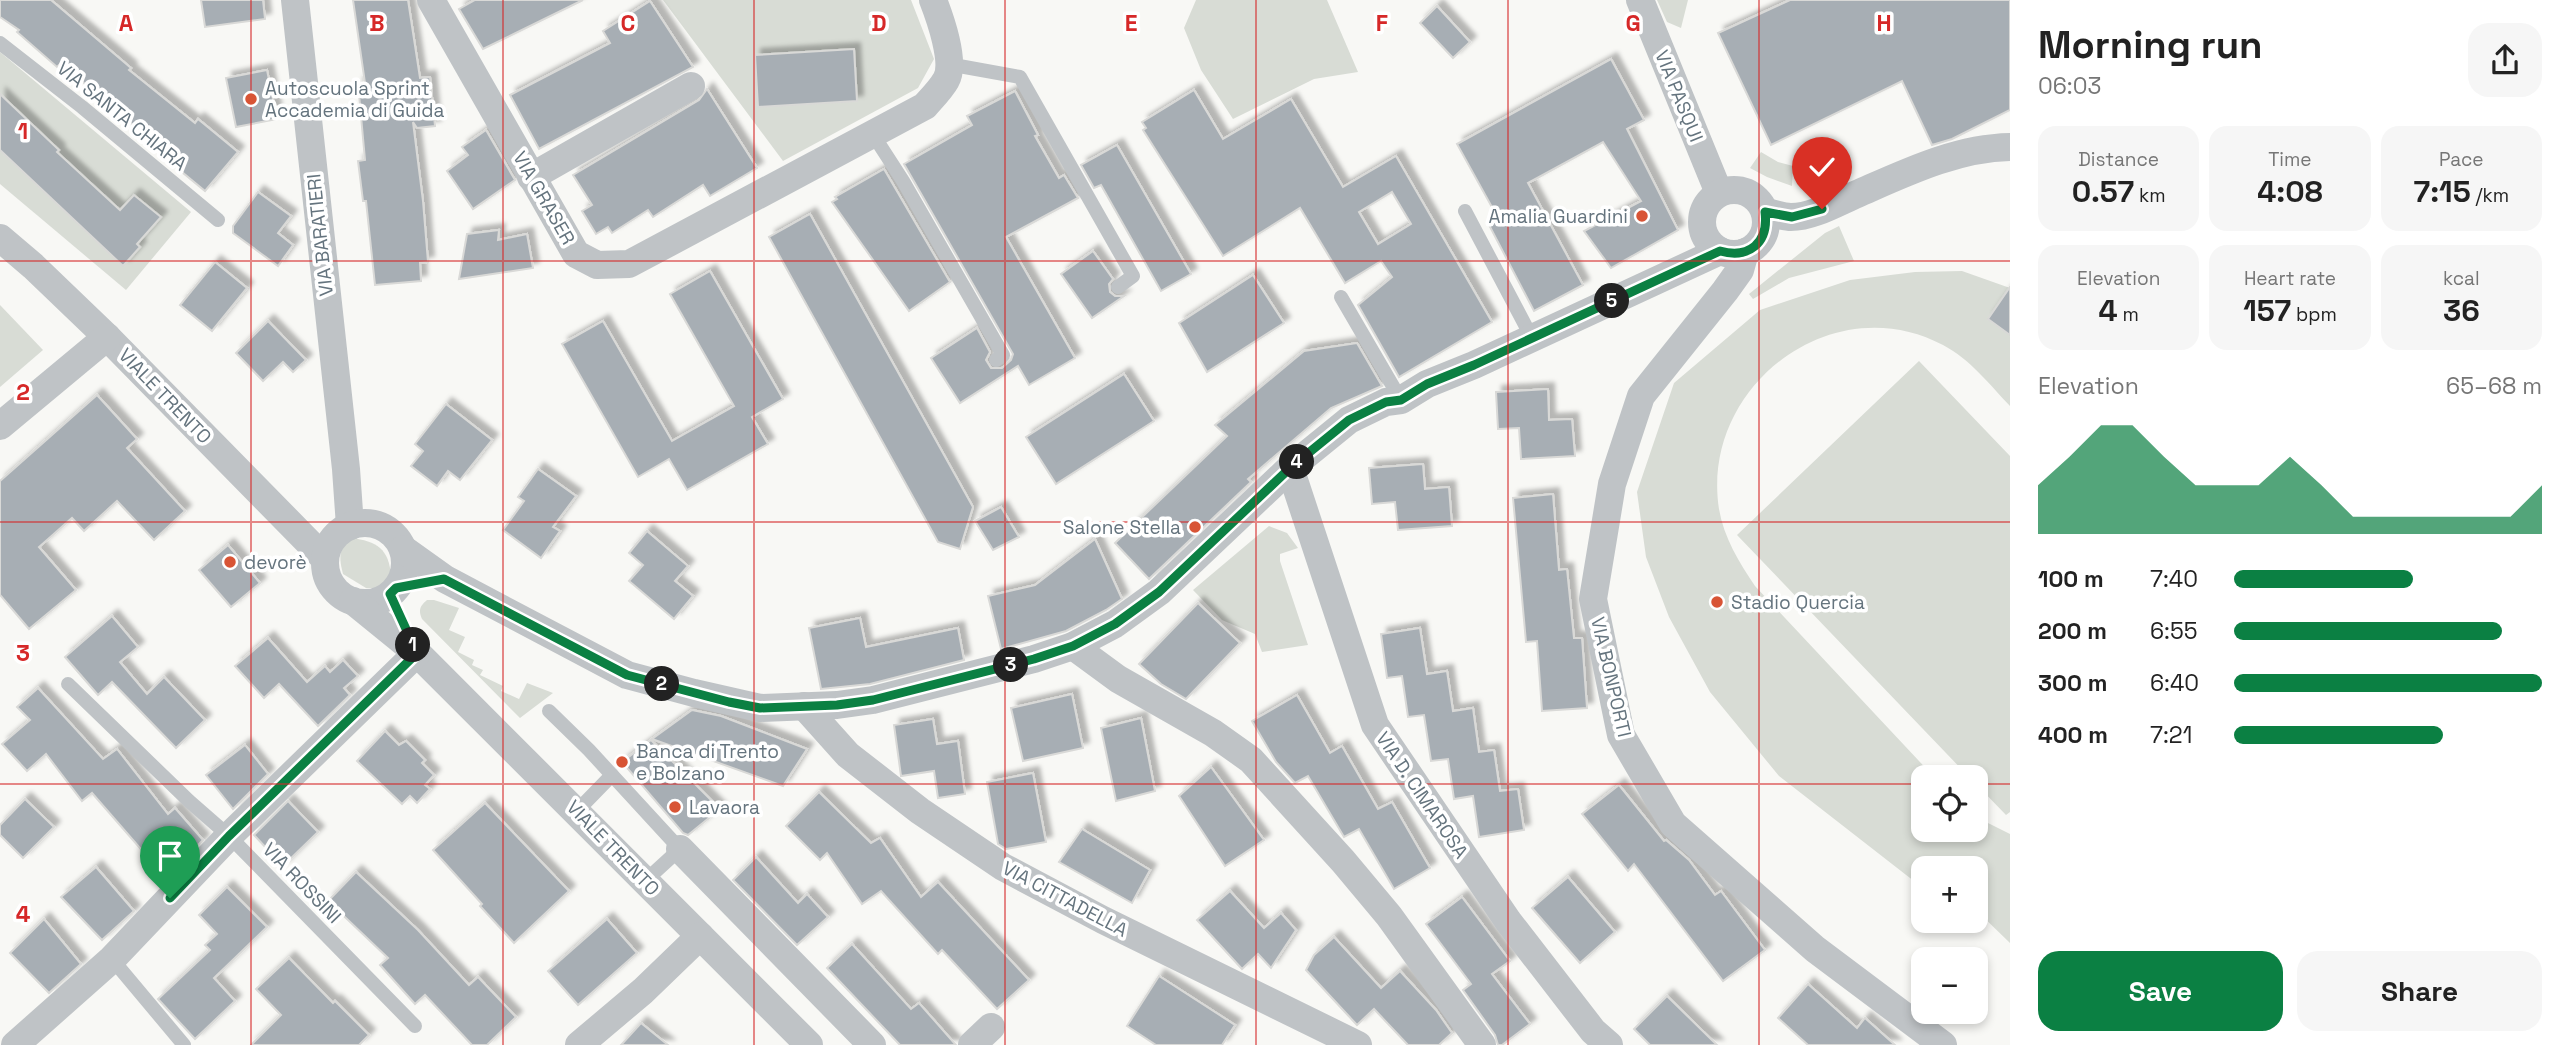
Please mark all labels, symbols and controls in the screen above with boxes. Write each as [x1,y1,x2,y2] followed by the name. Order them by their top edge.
[119,8,134,38] text: A
[369,8,385,38] text: B
[621,8,635,38] text: C
[871,8,887,38] text: D
[1125,8,1137,38] text: E
[1376,8,1388,38] text: F
[1625,8,1641,38] text: G
[1876,8,1892,38] text: H
[2038,21,2263,69] text: Morning run
[2468,23,2542,97] button: share
[1649,46,1709,146] street label: VIA PASQUI
[52,56,192,176] street label: VIA SANTA CHIARA
[2038,71,2101,101] text: 06:03
[265,76,444,123] place label: Autoscuola Sprint Accademia di Guida
[243,91,259,107] marker: Autoscuola Sprint Accademia di Guida
[18,116,28,146] text: 1
[1792,137,1852,209] pin
[507,147,581,249] street label: VIA GRASER
[2078,147,2159,172] text: Distance
[2268,147,2312,172] text: Time
[2439,147,2484,172] text: Pace
[1803,148,1841,186] icon: check
[301,172,339,298] street label: VIA BARATIERI
[2072,172,2134,211] text: 0.57
[2257,172,2323,211] text: 4:08
[2414,172,2471,211] text: 7:15
[2134,183,2166,208] text: km
[2471,183,2509,208] text: /km
[1489,204,1628,229] place label: Amalia Guardini
[1634,208,1650,224] marker: Amalia Guardini
[2077,266,2160,291] text: Elevation
[2244,266,2336,291] text: Heart rate
[2443,266,2480,291] text: kcal
[1594,284,1630,318] pin: 5
[1606,288,1617,313] text: 5
[2099,291,2118,330] text: 4
[2243,291,2291,330] text: 157
[2443,291,2480,330] text: 36
[2118,302,2139,327] text: m
[2291,302,2337,327] text: bpm
[113,343,217,449] street label: VIALE TRENTO
[2038,371,2139,401] text: Elevation
[2446,371,2542,401] text: 65–68 m
[16,377,30,407] text: 2
[1280,444,1314,480] pin: 4
[1290,449,1303,474] text: 4
[1063,515,1181,540] place label: Salone Stella
[1187,519,1203,535] marker: Salone Stella
[244,550,307,575] place label: devorè
[222,554,238,570] marker: devorè
[2038,564,2104,594] text: 100 m
[2150,564,2198,594] text: 7:40
[1731,590,1865,615] place label: Stadio Quercia
[1709,594,1725,610] marker: Stadio Quercia
[1585,614,1637,740] street label: VIA BONPORTI
[2038,616,2107,646] text: 200 m
[2150,616,2197,646] text: 6:55
[396,628,430,662] pin: 1
[408,632,417,657] text: 1
[16,638,30,668] text: 3
[993,648,1028,682] pin: 3
[1005,652,1016,677] text: 3
[644,666,680,702] pin: 2
[2038,668,2107,698] text: 300 m
[2150,668,2199,698] text: 6:40
[656,671,667,696] text: 2
[2038,720,2108,750] text: 400 m
[2150,720,2192,750] text: 7:21
[1370,727,1474,863] street label: VIA D. CIMAROSA
[636,739,779,786] place label: Banca di Trento e Bolzano
[614,754,630,770] marker: Banca di Trento e Bolzano
[1911,765,1988,1024] map controls
[1911,765,1988,842] button: locate
[561,795,665,901] street label: VIALE TRENTO
[689,795,760,820] place label: Lavaora
[667,799,683,815] marker: Lavaora
[140,826,200,898] pin
[151,837,189,875] icon: arrive
[257,837,347,929] street label: VIA ROSSINI
[998,855,1132,943] street label: VIA CITTADELLA
[1911,856,1988,933] button: +
[16,899,31,929] text: 4
[1911,947,1988,1024] button: −
[2038,951,2283,1031] button: Save
[2297,951,2542,1031] button: Share

